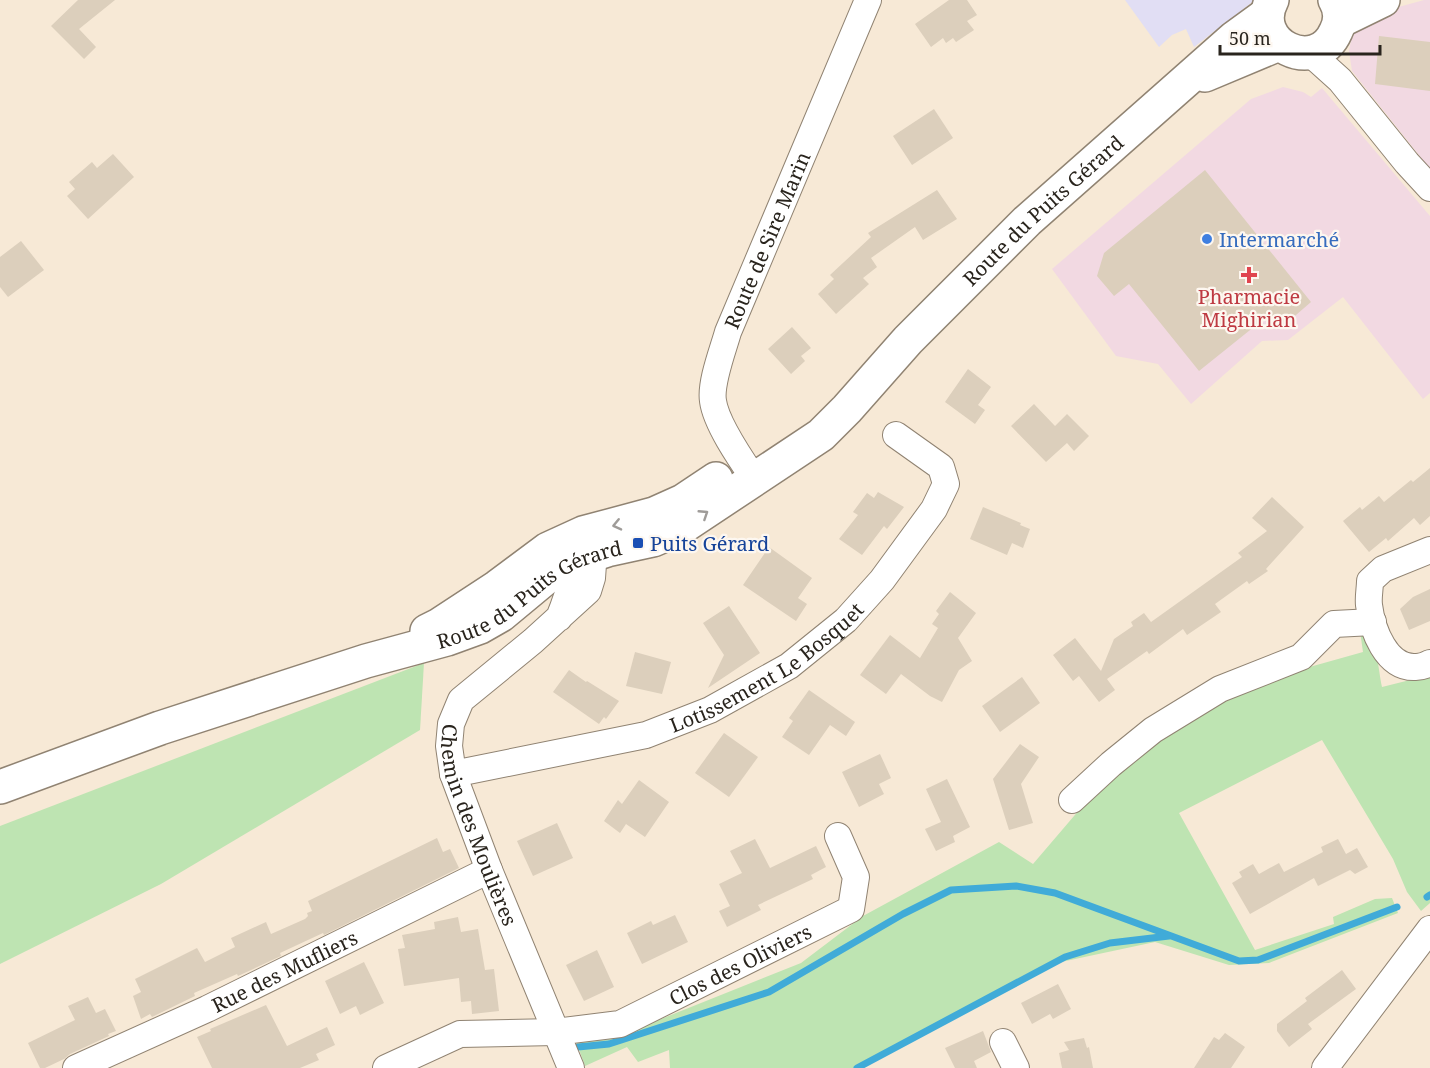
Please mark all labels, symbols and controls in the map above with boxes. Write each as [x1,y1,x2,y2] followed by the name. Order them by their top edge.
[1220,18,1380,56] scale bar
[1229,26,1271,50] text: 50 m
[957,129,1129,291] street label: Route du Puits Gérard
[717,147,816,333] street label: Route de Sire Marin
[1219,226,1339,253] place label: Intermarché
[1200,232,1214,246] marker: Intermarché
[1242,268,1256,282] marker: Pharmacie Mighirian
[1198,283,1300,333] place label: Pharmacie Mighirian
[698,509,708,521] one-way arrow
[612,518,622,531] one-way arrow
[650,530,769,557] place label: Puits Gérard
[434,534,624,655] street label: Route du Puits Gérard
[631,536,645,550] marker: Puits Gérard
[666,596,869,738] street label: Lotissement Le Bosquet
[435,723,524,930] street label: Chemin des Moulières
[664,917,816,1011] street label: Clos des Oliviers
[207,924,362,1018] street label: Rue des Mufliers

